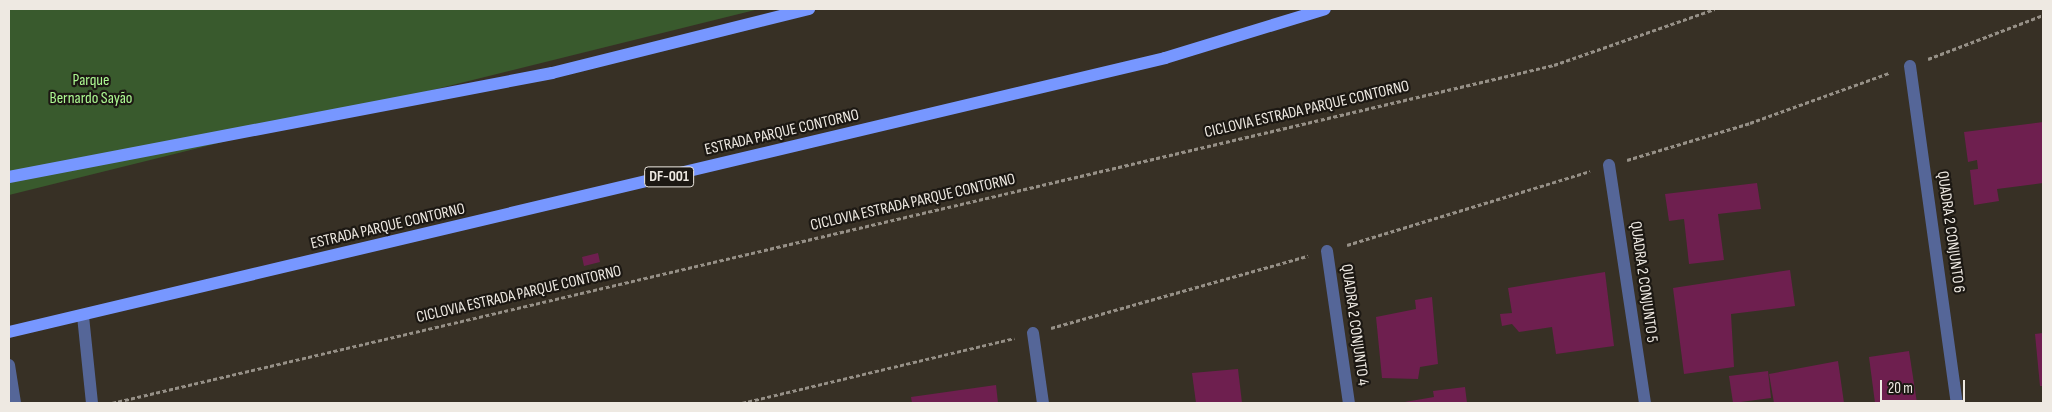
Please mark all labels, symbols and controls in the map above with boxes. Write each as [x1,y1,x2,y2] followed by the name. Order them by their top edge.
[50,71,132,109] park label: Parque Bernardo Sayão
[1203,77,1411,143] street label: CICLOVIA ESTRADA PARQUE CONTORNO
[703,106,861,160] street label: ESTRADA PARQUE CONTORNO
[644,164,694,190] road number: DF-001
[809,170,1017,236] street label: CICLOVIA ESTRADA PARQUE CONTORNO
[1932,170,1968,294] street label: QUADRA 2 CONJUNTO 6
[309,200,467,254] street label: ESTRADA PARQUE CONTORNO
[1625,220,1661,344] street label: QUADRA 2 CONJUNTO 5
[415,262,623,328] street label: CICLOVIA ESTRADA PARQUE CONTORNO
[1336,263,1372,387] street label: QUADRA 2 CONJUNTO 4
[1882,370,1967,402] scale bar
[1888,379,1913,398] text: 20 m

